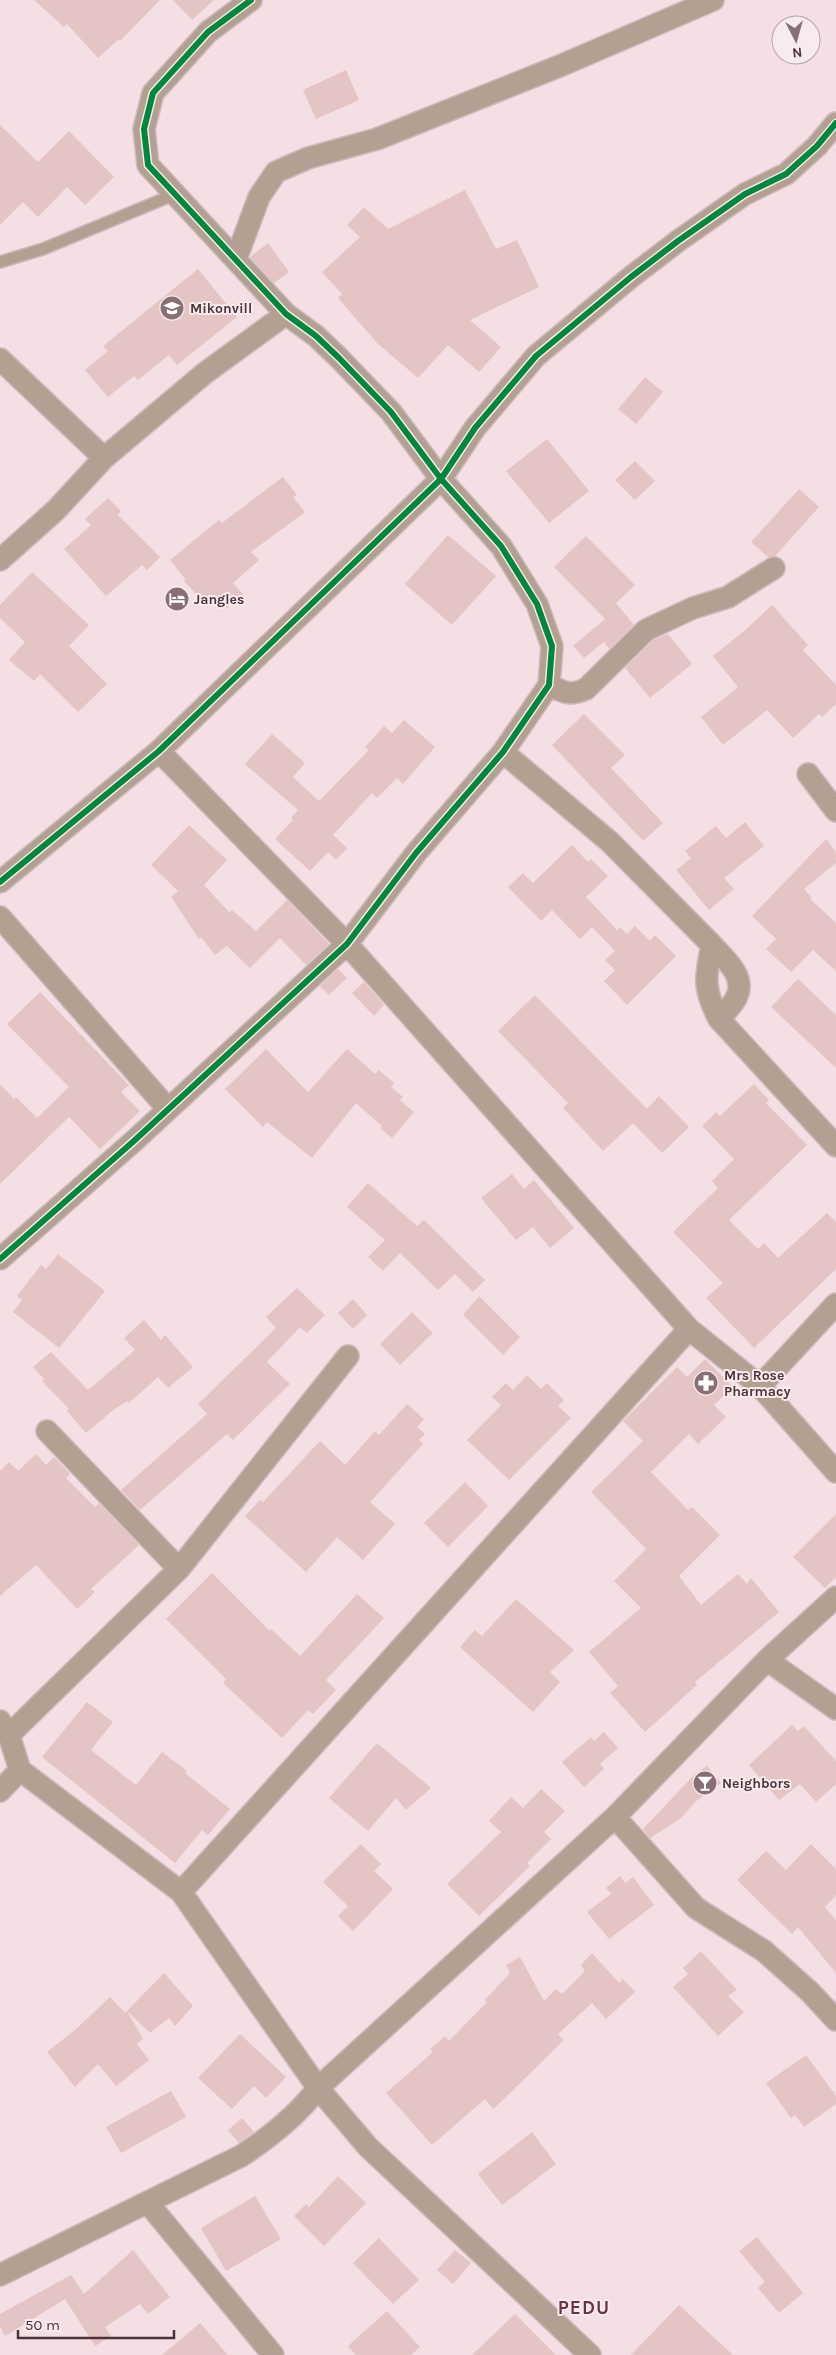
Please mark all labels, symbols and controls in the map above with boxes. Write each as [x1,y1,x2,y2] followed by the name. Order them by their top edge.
[771,15,821,65] north arrow
[791,43,803,61] text: N
[159,295,185,321] school or university icon: Mikonvill
[190,300,252,317] place label: Mikonvill
[164,586,190,612] hotel icon: Jangles
[194,591,244,608] place label: Jangles
[724,1367,790,1400] place label: Mrs Rose Pharmacy
[693,1370,719,1396] pharmacy icon: Mrs Rose Pharmacy
[692,1770,718,1796] bar icon: Neighbors
[722,1775,790,1792] place label: Neighbors
[558,2297,610,2319] district label: PEDU
[18,2308,174,2340] scale bar
[25,2316,60,2334] text: 50 m

